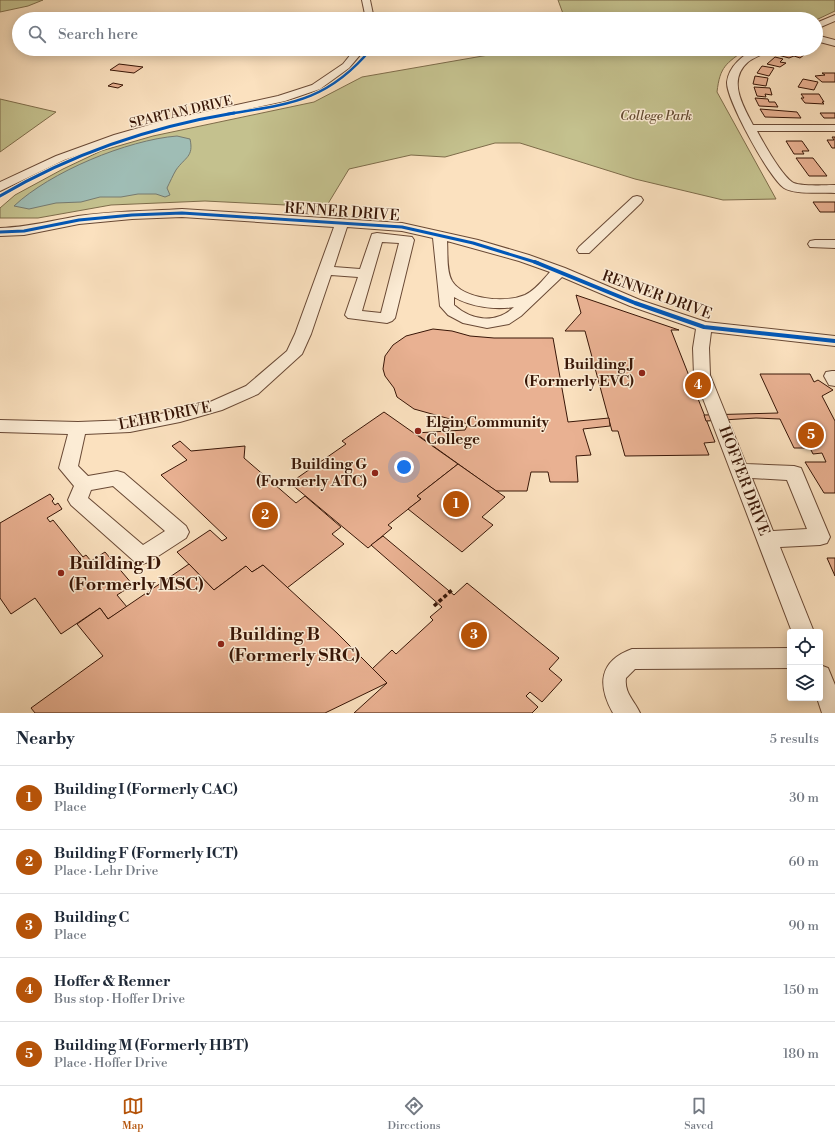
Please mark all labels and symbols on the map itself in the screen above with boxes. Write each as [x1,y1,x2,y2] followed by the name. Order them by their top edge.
[128,92,234,132] street label: SPARTAN DRIVE
[620,108,692,124] park label: College Park
[284,198,400,226] street label: RENNER DRIVE
[599,266,715,324] street label: RENNER DRIVE
[525,355,634,391] place label: Building J (Formerly EVC)
[637,368,647,378] marker: Building J (Formerly EVC)
[685,370,711,400] pin: 4
[117,398,213,434] street label: LEHR DRIVE
[426,413,550,449] place label: Elgin Community College
[798,420,824,450] pin: 5
[714,423,774,539] street label: HOFFER DRIVE
[413,426,423,436] marker: Elgin Community College
[256,455,367,491] place label: Building G (Formerly ATC)
[394,457,414,477] your location
[370,468,380,478] marker: Building G (Formerly ATC)
[443,489,469,519] pin: 1
[252,500,278,530] pin: 2
[69,552,204,596] place label: Building D (Formerly MSC)
[56,568,66,578] marker: Building D (Formerly MSC)
[461,620,487,650] pin: 3
[229,623,360,667] place label: Building B (Formerly SRC)
[216,639,226,649] marker: Building B (Formerly SRC)

